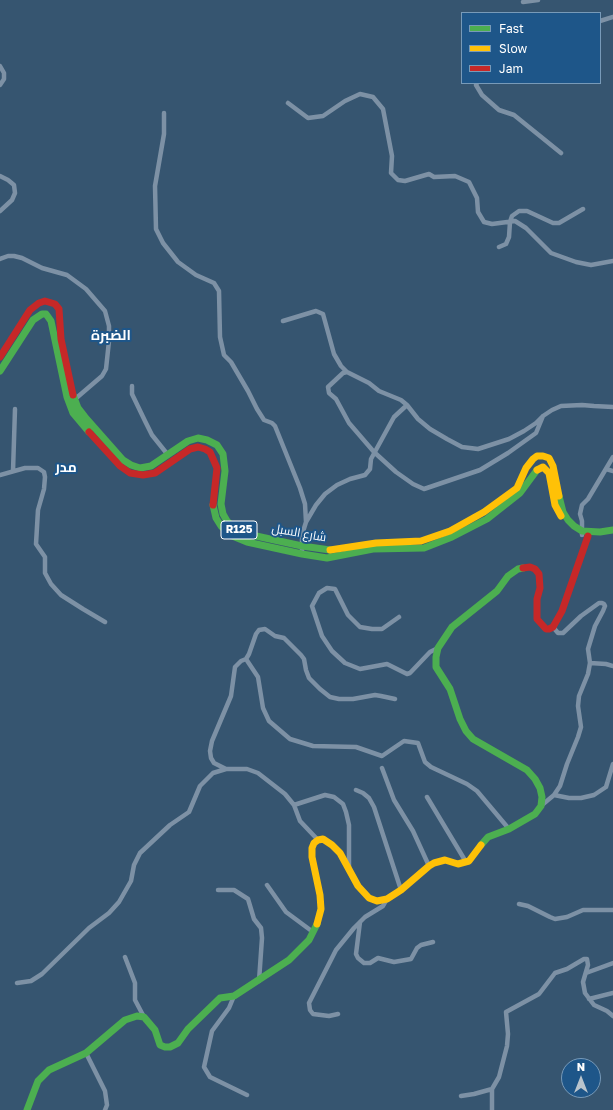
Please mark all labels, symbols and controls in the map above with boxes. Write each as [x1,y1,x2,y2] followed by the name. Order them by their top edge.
[461,12,601,84] legend
[499,21,524,36] text: Fast
[499,41,527,56] text: Slow
[499,61,523,76] text: Jam
[91,328,131,344] district label: الضبرة
[55,460,77,476] district label: مدر
[221,521,257,539] road number: R125
[271,521,327,545] street label: شارع السبل
[561,1058,601,1098] north arrow
[577,1060,585,1073] text: N

